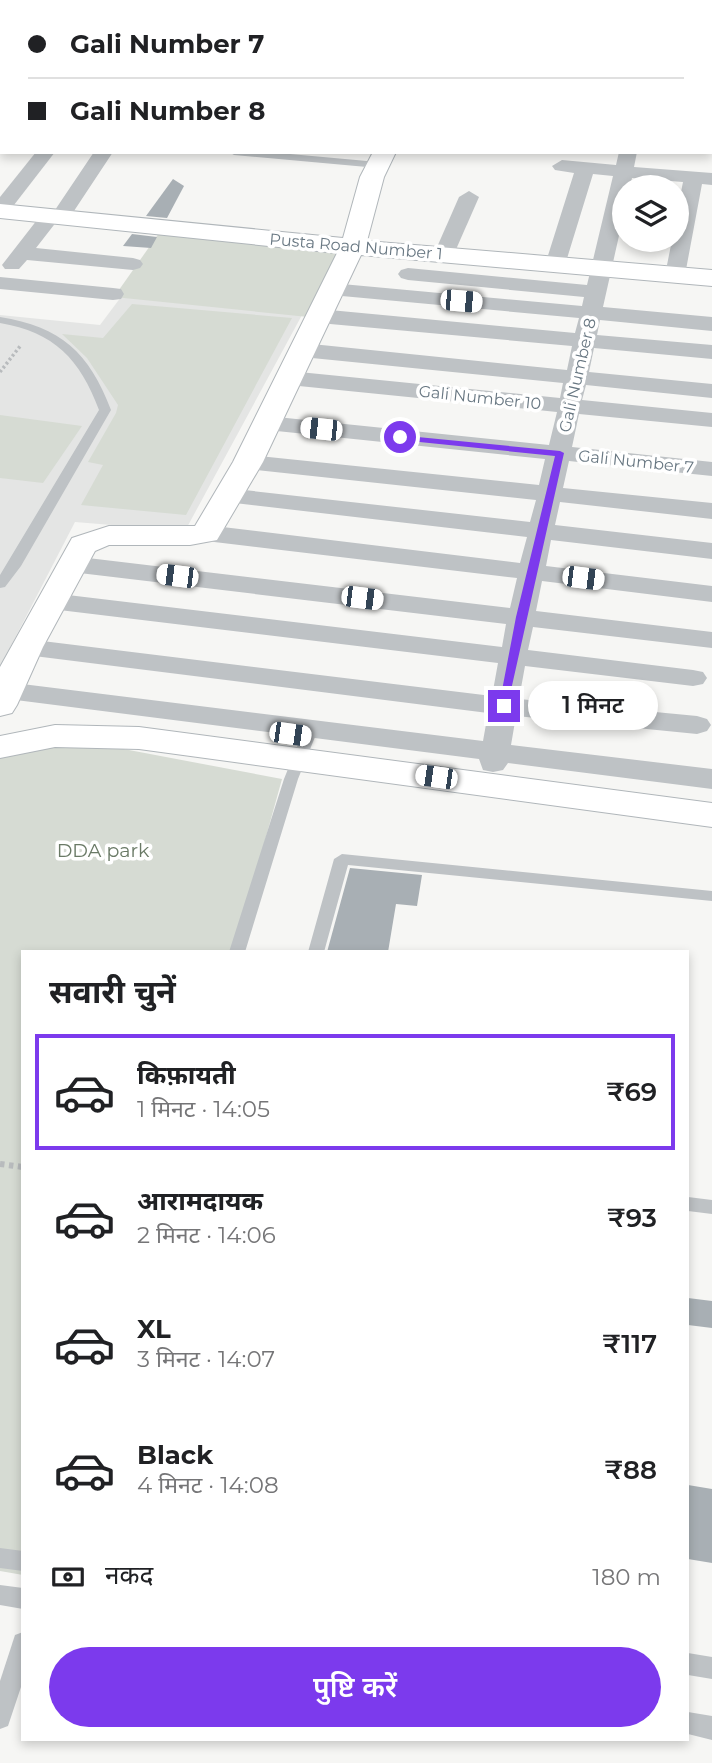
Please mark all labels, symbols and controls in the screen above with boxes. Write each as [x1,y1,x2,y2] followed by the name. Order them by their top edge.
[70,28,264,60] text: Gali Number 7
[70,95,265,127] text: Gali Number 8
[612,175,689,252] map controls
[612,175,689,252] button: layers
[269,229,443,264] street label: Pusta Road Number 1
[440,289,483,313] car
[555,316,600,434] street label: Gali Number 8
[418,382,542,413] street label: Gali Number 10
[300,416,343,442] car
[384,421,416,453] route start
[577,446,695,477] street label: Gali Number 7
[155,563,200,589] car
[561,565,606,591] car
[340,585,385,611] car
[528,682,658,730] callout: 1 मिनट
[488,690,520,722] route end
[562,691,624,719] text: 1 मिनट
[268,721,313,747] car
[414,764,459,790] car
[57,839,150,862] park label: DDA park
[49,972,176,1011] text: सवारी चुनें
[137,1059,236,1091] text: किफ़ायती
[53,1061,116,1124] icon: car
[606,1076,657,1108] text: ₹69
[137,1095,270,1123] text: 1 मिनट · 14:05
[137,1185,263,1217] text: आरामदायक
[53,1187,116,1250] icon: car
[607,1202,657,1234] text: ₹93
[137,1221,276,1249] text: 2 मिनट · 14:06
[53,1313,116,1376] icon: car
[137,1313,171,1345] text: XL
[602,1328,657,1360] text: ₹117
[137,1345,275,1373] text: 3 मिनट · 14:07
[53,1439,116,1502] icon: car
[137,1439,213,1471] text: Black
[604,1454,657,1486] text: ₹88
[137,1471,279,1499] text: 4 मिनट · 14:08
[49,1558,87,1596] icon: cash
[105,1559,153,1591] text: नकद
[592,1563,661,1591] text: 180 m
[49,1647,661,1727] button: पुष्टि करें

